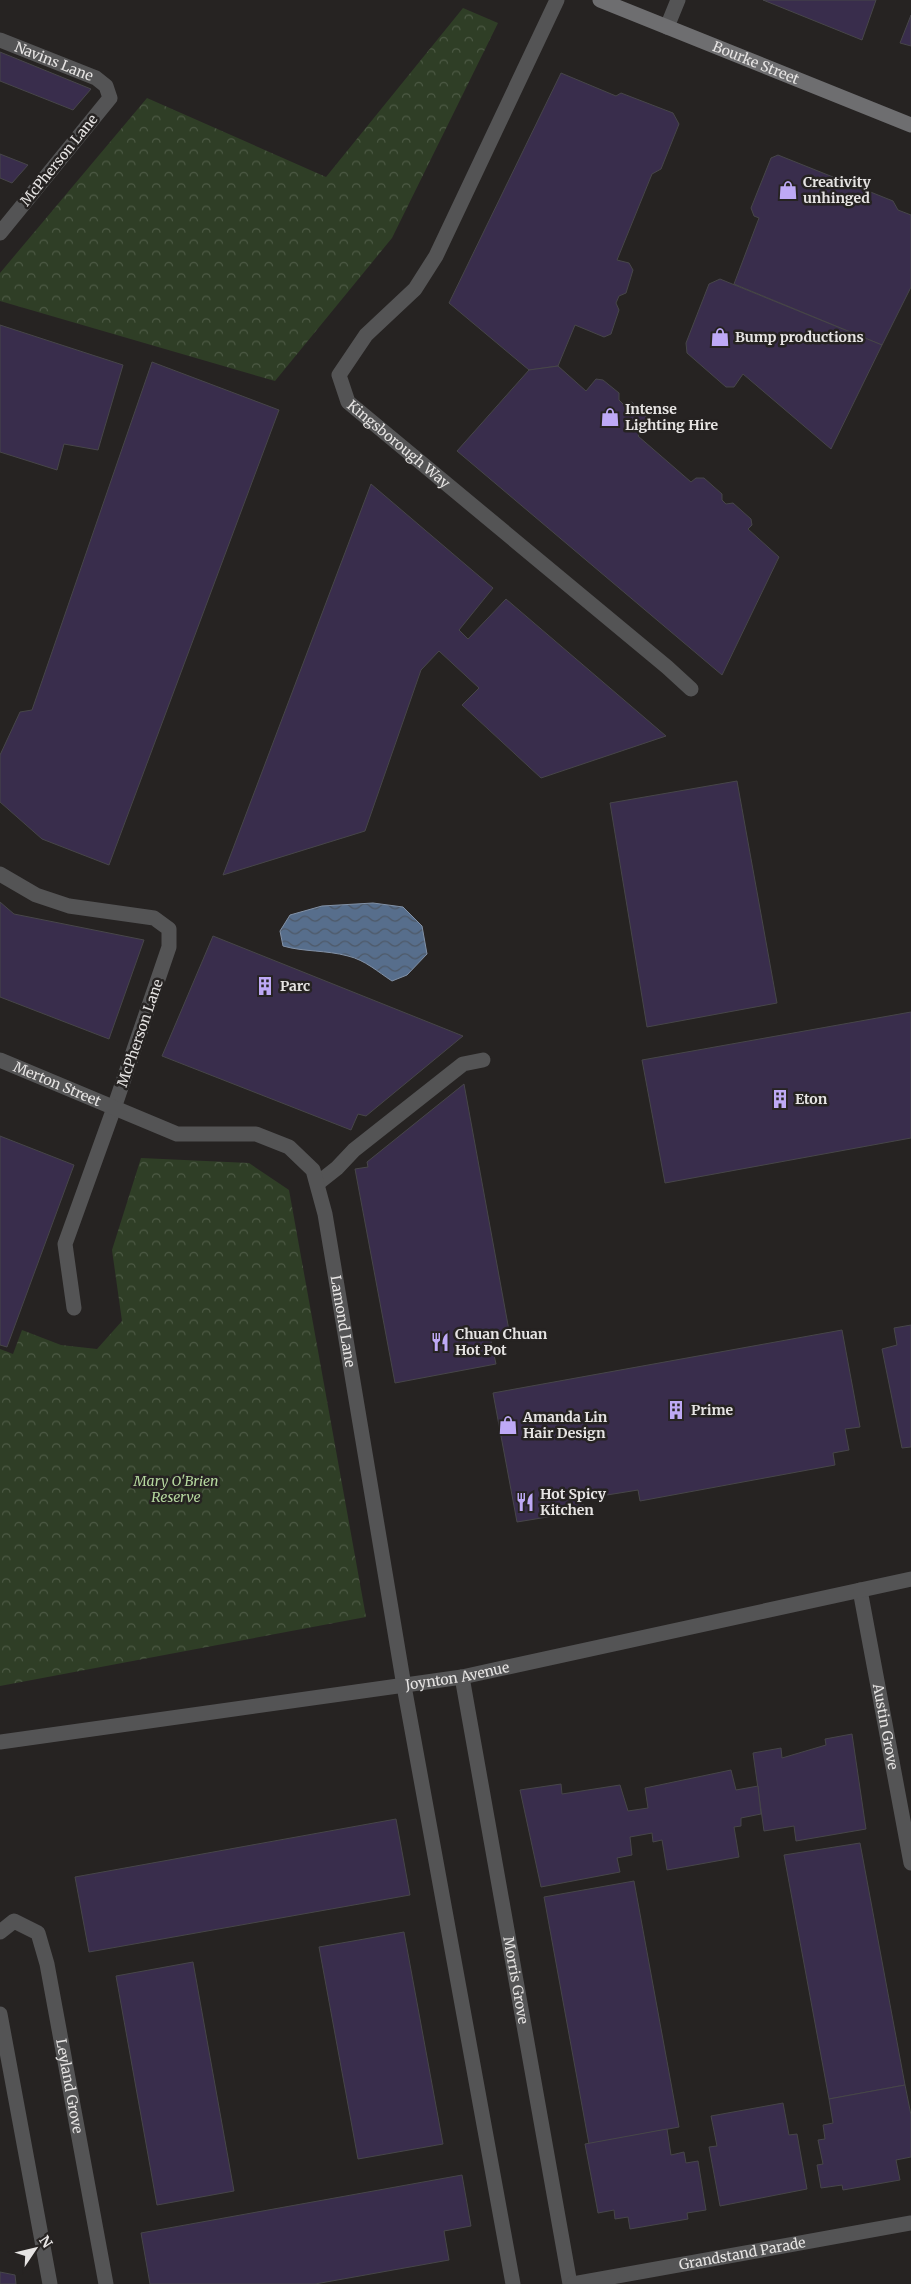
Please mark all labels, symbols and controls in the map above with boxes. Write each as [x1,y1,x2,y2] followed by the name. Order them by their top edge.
[710,37,802,88] street label: Bourke Street
[12,38,96,85] street label: Navins Lane
[16,110,102,210] street label: McPherson Lane
[803,173,871,207] place label: Creativity unhinged
[777,179,799,201] shop icon: Creativity unhinged
[709,326,731,348] shop icon: Bump productions
[735,328,864,346] place label: Bump productions
[344,396,454,492] street label: Kingsborough Way
[625,400,719,434] place label: Intense Lighting Hire
[599,406,621,428] shop icon: Intense Lighting Hire
[254,975,276,997] building icon: Parc
[113,977,167,1089] street label: McPherson Lane
[280,977,310,995] place label: Parc
[11,1058,104,1110] street label: Merton Street
[769,1088,791,1110] building icon: Eton
[795,1090,828,1108] place label: Eton
[326,1274,360,1369] street label: Lamond Lane
[455,1325,548,1359] place label: Chuan Chuan Hot Pot
[429,1331,451,1353] restaurant icon: Chuan Chuan Hot Pot
[665,1399,687,1421] building icon: Prime
[691,1401,734,1419] place label: Prime
[522,1408,608,1442] place label: Amanda Lin Hair Design
[497,1414,519,1436] shop icon: Amanda Lin Hair Design
[133,1472,218,1506] park label: Mary O'Brien Reserve
[540,1485,607,1519] place label: Hot Spicy Kitchen
[514,1491,536,1513] restaurant icon: Hot Spicy Kitchen
[403,1658,511,1694] street label: Joynton Avenue
[868,1681,902,1771] street label: Austin Grove
[499,1935,533,2025] street label: Morris Grove
[52,2037,87,2135] street label: Leyland Grove
[10,2224,60,2274] north arrow
[35,2232,56,2251] text: N
[678,2233,807,2274] street label: Grandstand Parade

